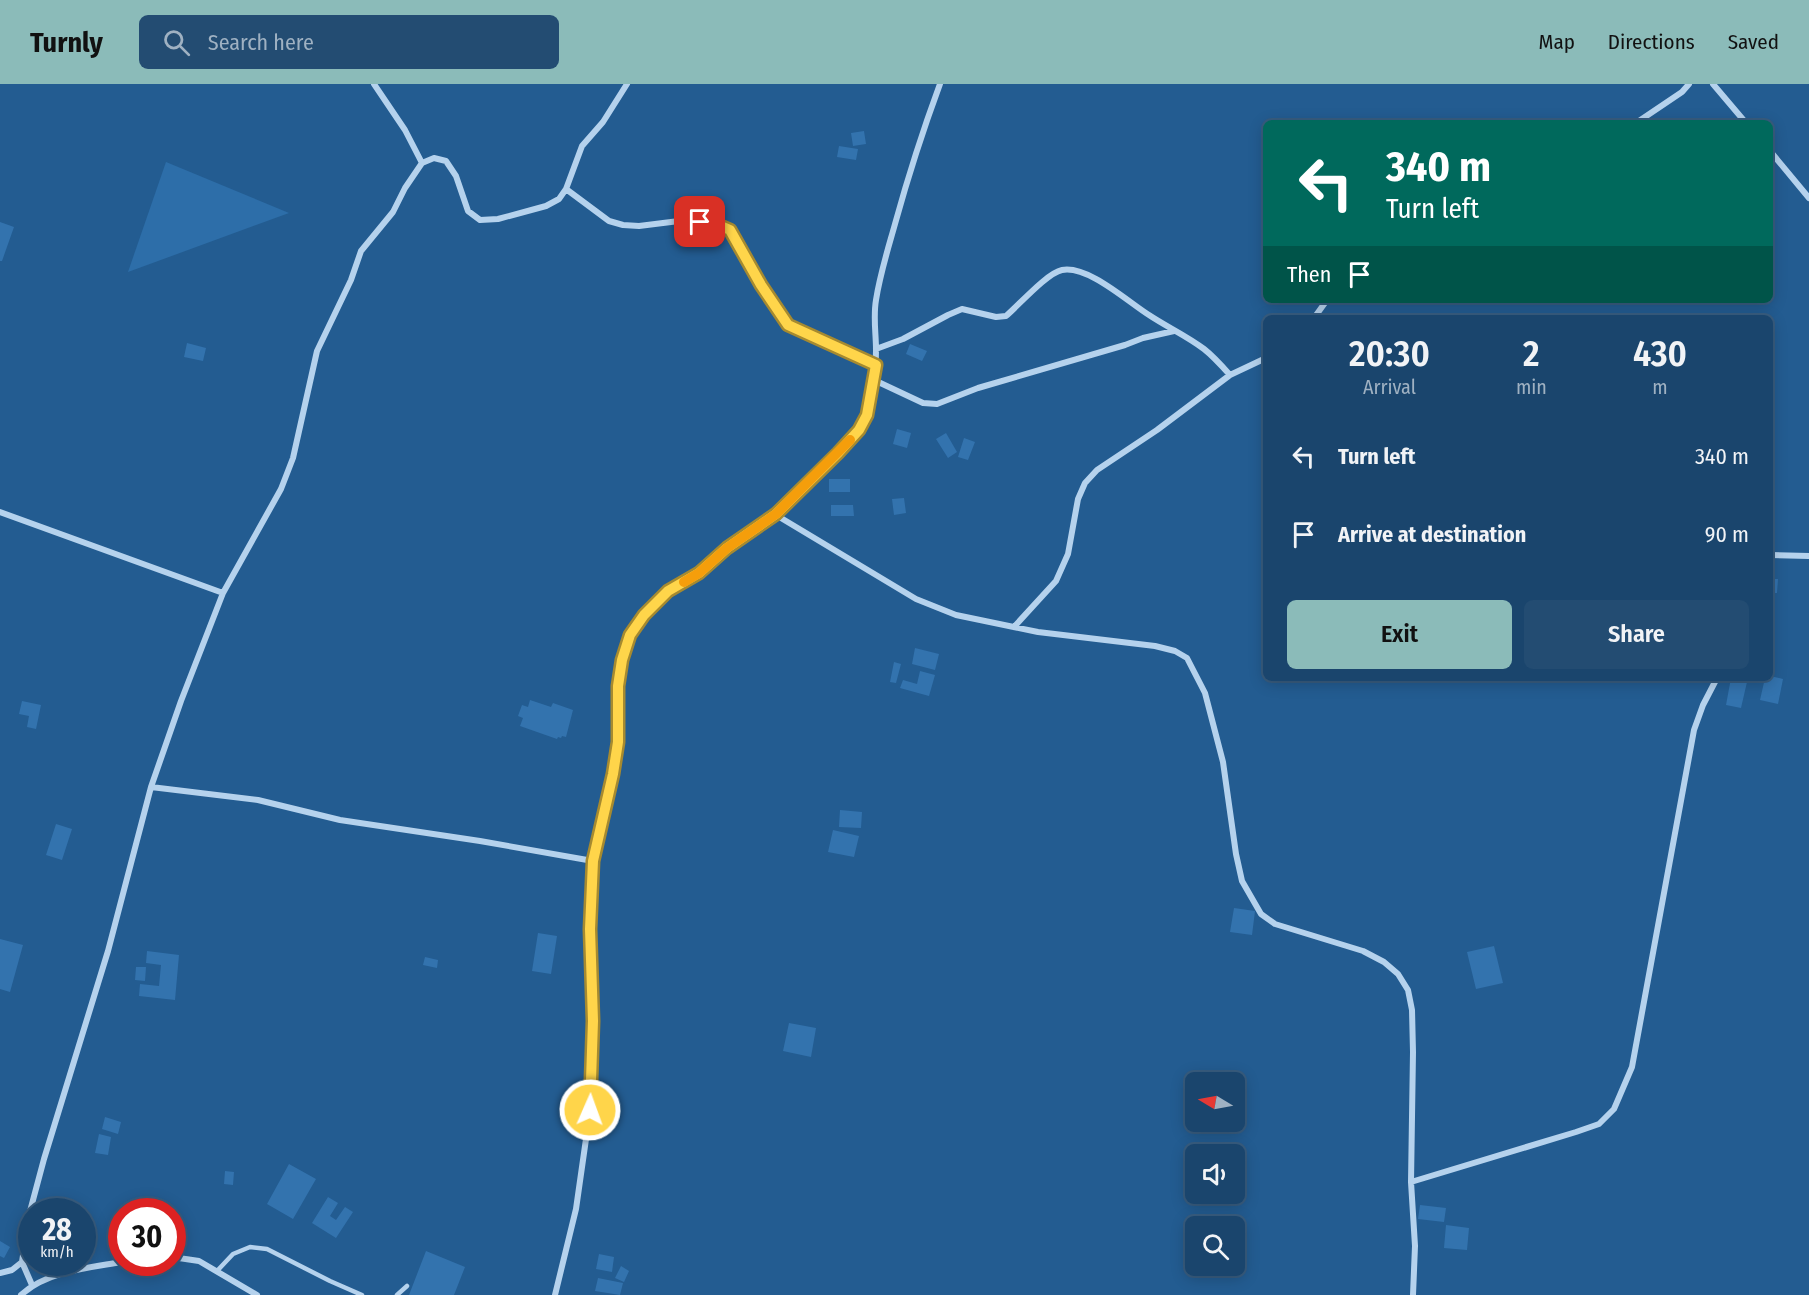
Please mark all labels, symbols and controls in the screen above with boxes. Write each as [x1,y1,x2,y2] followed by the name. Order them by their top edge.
[139,15,559,69] search box
[30,26,103,59] text: Turnly
[160,26,193,59] icon: search
[208,29,314,56] text: Search here
[1538,29,1575,55] text: Map
[1608,29,1695,55] text: Directions
[1728,29,1779,55] text: Saved
[1386,142,1491,192] text: 340 m
[1287,144,1365,222] icon: left
[1386,193,1479,225] text: Turn left
[674,196,725,247] pin
[683,205,716,238] icon: arrive
[1343,258,1376,291] icon: arrive
[1287,261,1331,288] text: Then
[1349,332,1430,376] text: 20:30
[1523,332,1540,376] text: 2
[1633,332,1687,376] text: 430
[1363,375,1416,399] text: Arrival
[1516,375,1547,399] text: min
[1652,375,1668,399] text: m
[1287,440,1320,473] icon: left
[1338,443,1416,470] text: Turn left
[1695,443,1749,470] text: 340 m
[1287,518,1320,551] icon: arrive
[1338,521,1526,548] text: Arrive at destination
[1705,521,1749,548] text: 90 m
[1287,600,1512,669] button: Exit
[1524,600,1749,669] button: Share
[1185,1072,1245,1132] north arrow
[1185,1072,1245,1276] map controls
[558,1078,622,1142] position arrow
[1185,1144,1245,1204] button: sound
[108,1198,186,1276] speed limit sign: 30
[42,1212,72,1248] text: 28
[1185,1216,1245,1276] button: search
[40,1243,74,1261] text: km/h

